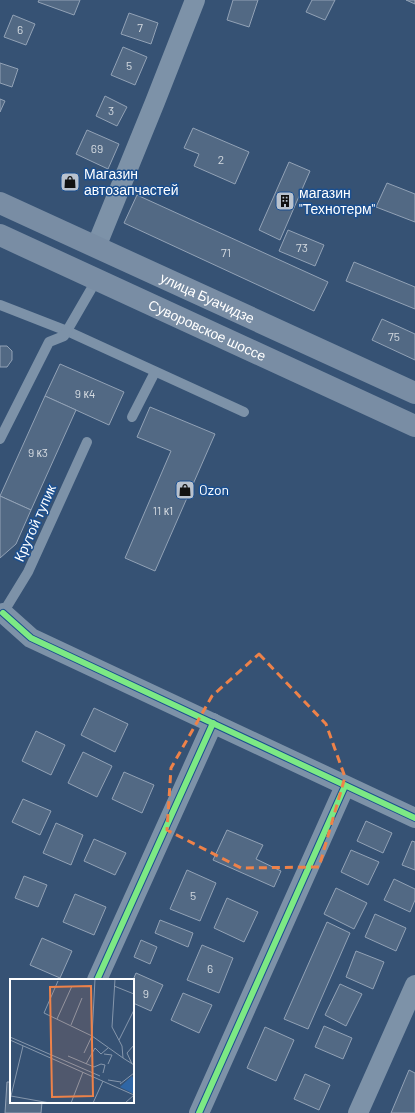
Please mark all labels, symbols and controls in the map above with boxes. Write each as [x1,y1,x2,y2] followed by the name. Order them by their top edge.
[137,20,143,34] house number: 7
[17,22,23,36] house number: 6
[126,58,132,72] house number: 5
[108,103,114,117] house number: 3
[91,141,103,155] house number: 69
[218,152,224,166] house number: 2
[84,165,179,198] place label: Магазин автозапчастей
[59,171,81,193] shop icon: Магазин автозапчастей
[299,184,376,217] place label: магазин "Технотерм"
[274,190,296,212] building icon: магазин "Технотерм"
[296,240,308,254] house number: 73
[221,245,231,259] house number: 71
[158,269,258,326] street label: улица Буачидзе
[146,295,269,364] street label: Суворовское шоссе
[388,329,400,343] house number: 75
[75,386,95,400] house number: 9 к4
[28,445,48,459] house number: 9 к3
[174,479,196,501] shop icon: Ozon
[10,481,59,564] street label: Крутой тупик
[199,481,229,498] place label: Ozon
[153,503,173,517] house number: 11 к1
[190,888,196,902] house number: 5
[207,961,213,975] house number: 6
[10,979,134,1103] inset map
[143,986,149,1000] house number: 9

